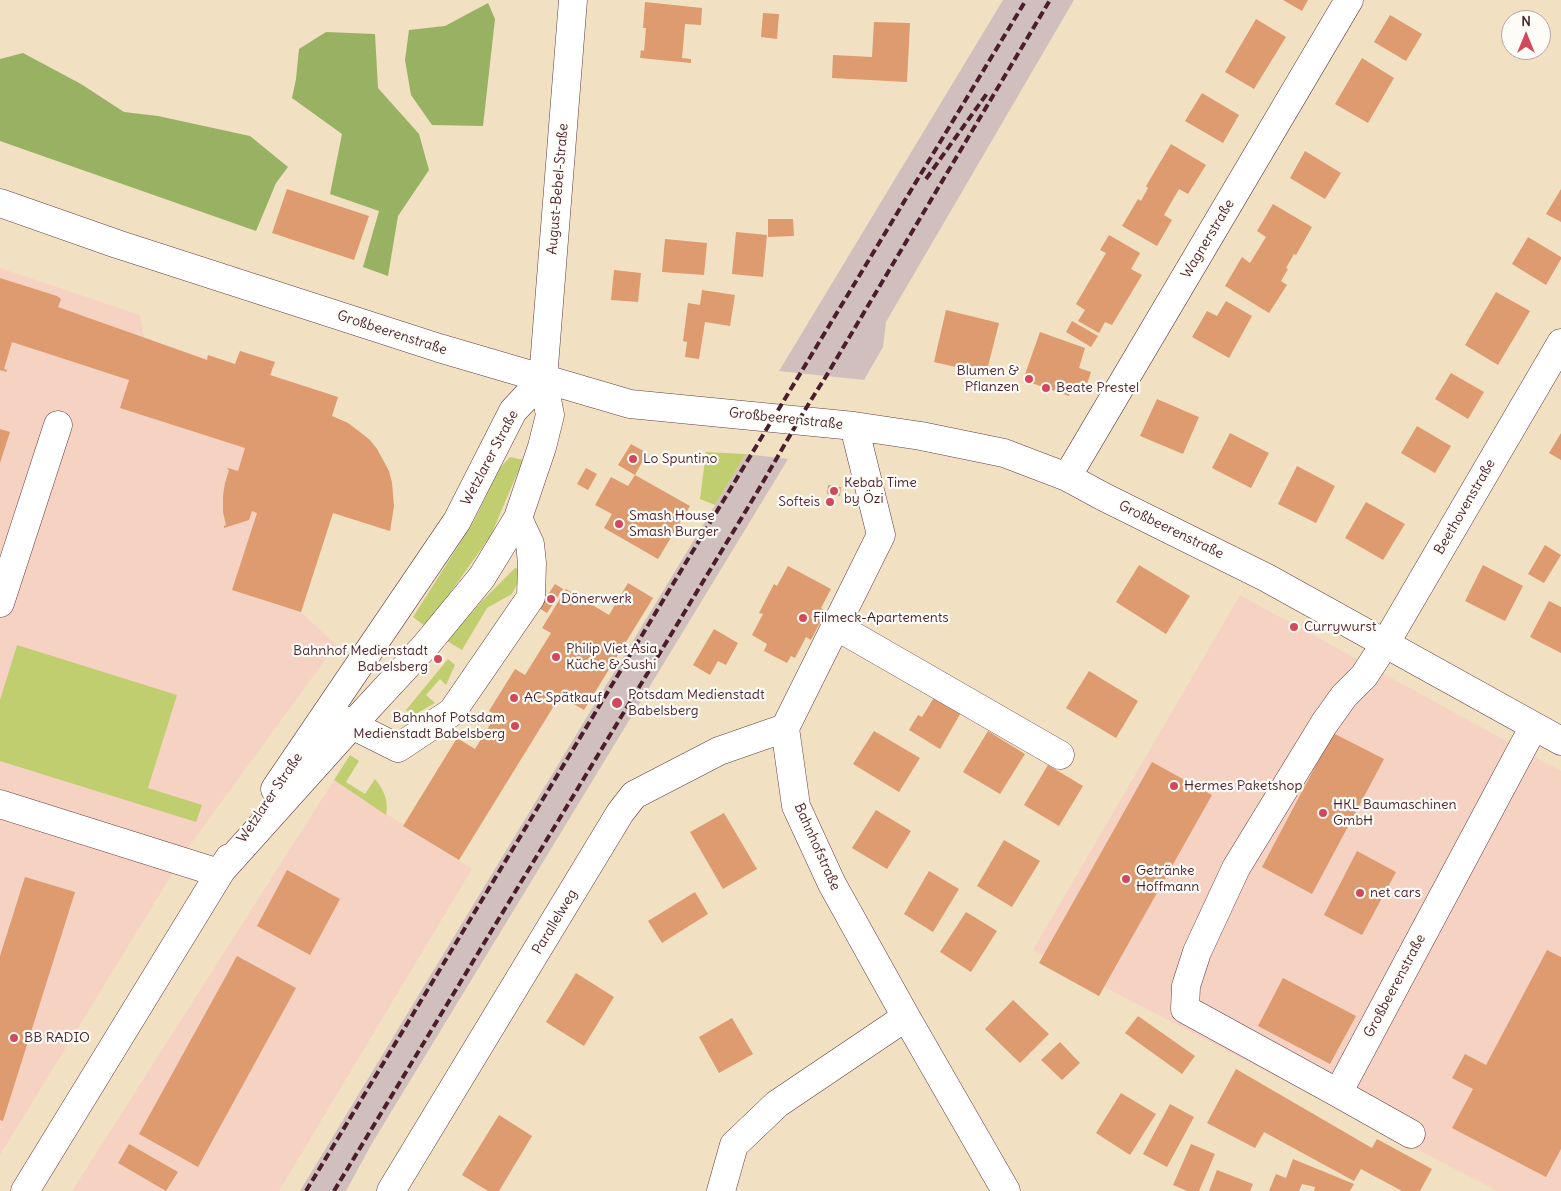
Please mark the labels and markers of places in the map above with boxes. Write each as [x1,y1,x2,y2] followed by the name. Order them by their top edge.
[957,363,1019,396] place label: Blumen & Pflanzen
[1023,373,1035,385] marker: Blumen & Pflanzen
[1056,380,1139,396] place label: Beate Prestel
[1040,382,1052,394] marker: Beate Prestel
[643,451,717,467] place label: Lo Spuntino
[627,453,639,465] marker: Lo Spuntino
[844,475,917,508] place label: Kebab Time by Özi
[828,485,840,497] marker: Kebab Time by Özi
[778,494,820,510] place label: Softeis
[824,496,836,508] marker: Softeis
[629,508,719,540] place label: Smash House Smash Burger
[613,518,625,530] marker: Smash House Smash Burger
[561,591,632,607] place label: Dönerwerk
[545,593,557,605] marker: Dönerwerk
[813,610,949,626] place label: Filmeck-Apartements
[797,612,809,624] marker: Filmeck-Apartements
[1304,619,1377,635] place label: Currywurst
[1288,621,1300,633] marker: Currywurst
[566,641,657,674] place label: Philip Viet Asia Küche & Sushi
[293,643,428,676] place label: Bahnhof Medienstadt Babelsberg
[550,651,562,663] marker: Philip Viet Asia Küche & Sushi
[432,653,444,665] marker: Bahnhof Medienstadt Babelsberg
[628,687,765,720] place label: Potsdam Medienstadt Babelsberg
[524,690,602,706] place label: AC Spätkauf
[508,692,520,704] marker: AC Spätkauf
[610,696,624,710] marker: Potsdam Medienstadt Babelsberg
[353,710,505,742] place label: Bahnhof Potsdam Medienstadt Babelsberg
[509,720,521,732] marker: Bahnhof Potsdam Medienstadt Babelsberg
[1184,778,1302,794] place label: Hermes Paketshop
[1168,780,1180,792] marker: Hermes Paketshop
[1333,797,1457,830] place label: HKL Baumaschinen GmbH
[1317,807,1329,819] marker: HKL Baumaschinen GmbH
[1136,863,1199,896] place label: Getränke Hoffmann
[1120,873,1132,885] marker: Getränke Hoffmann
[1370,885,1421,901] place label: net cars
[1354,887,1366,899] marker: net cars
[24,1030,90,1046] place label: BB RADIO
[8,1032,20,1044] marker: BB RADIO

